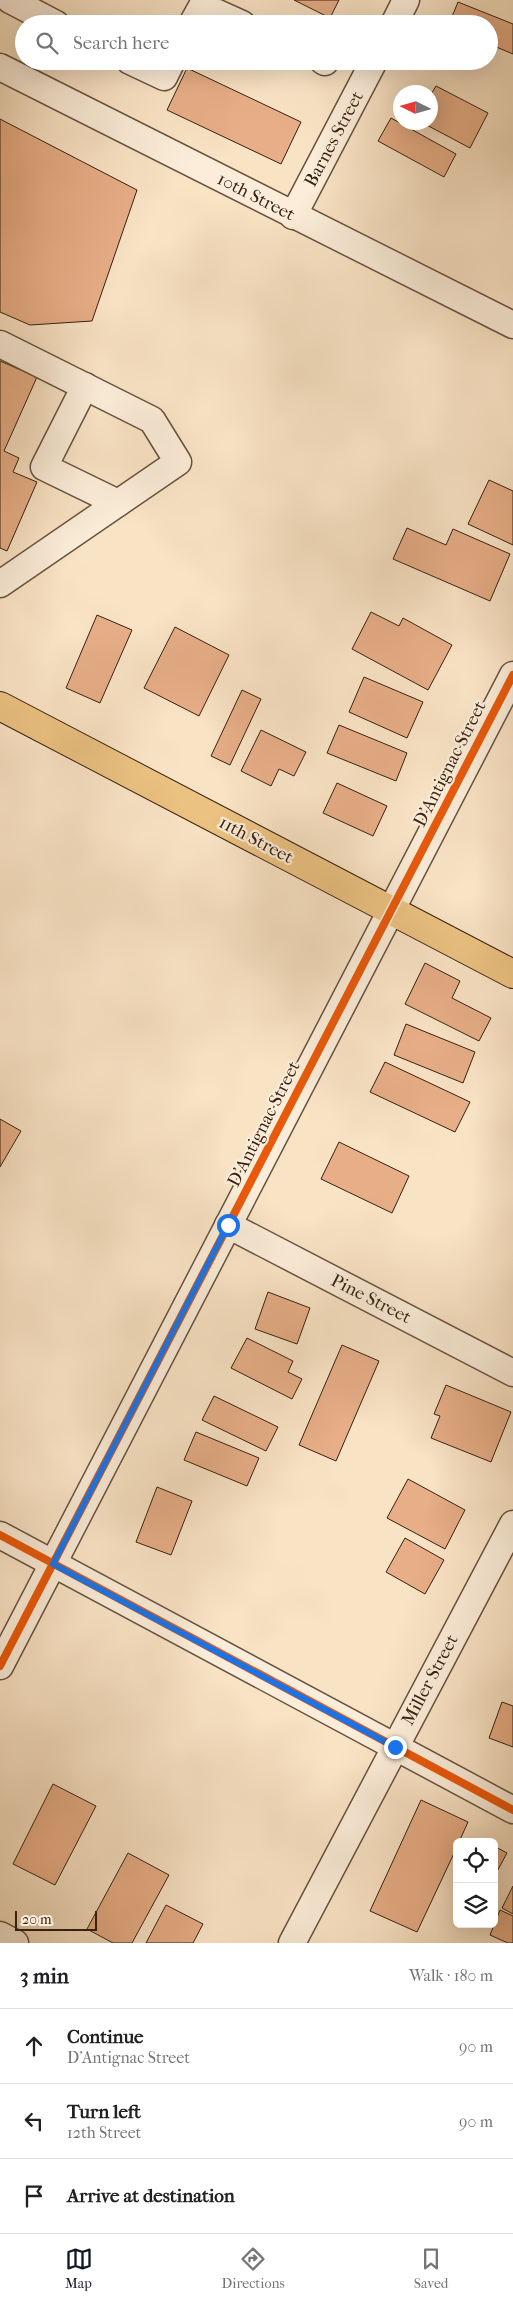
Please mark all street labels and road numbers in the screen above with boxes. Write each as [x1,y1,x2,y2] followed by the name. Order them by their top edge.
[300,87,368,190] street label: Barnes Street
[214,169,299,226] street label: 10th Street
[409,697,491,830] street label: D'Antignac Street
[215,812,297,868] street label: 11th Street
[223,1057,305,1190] street label: D'Antignac Street
[328,1270,415,1328] street label: Pine Street
[397,1631,463,1729] street label: Miller Street

